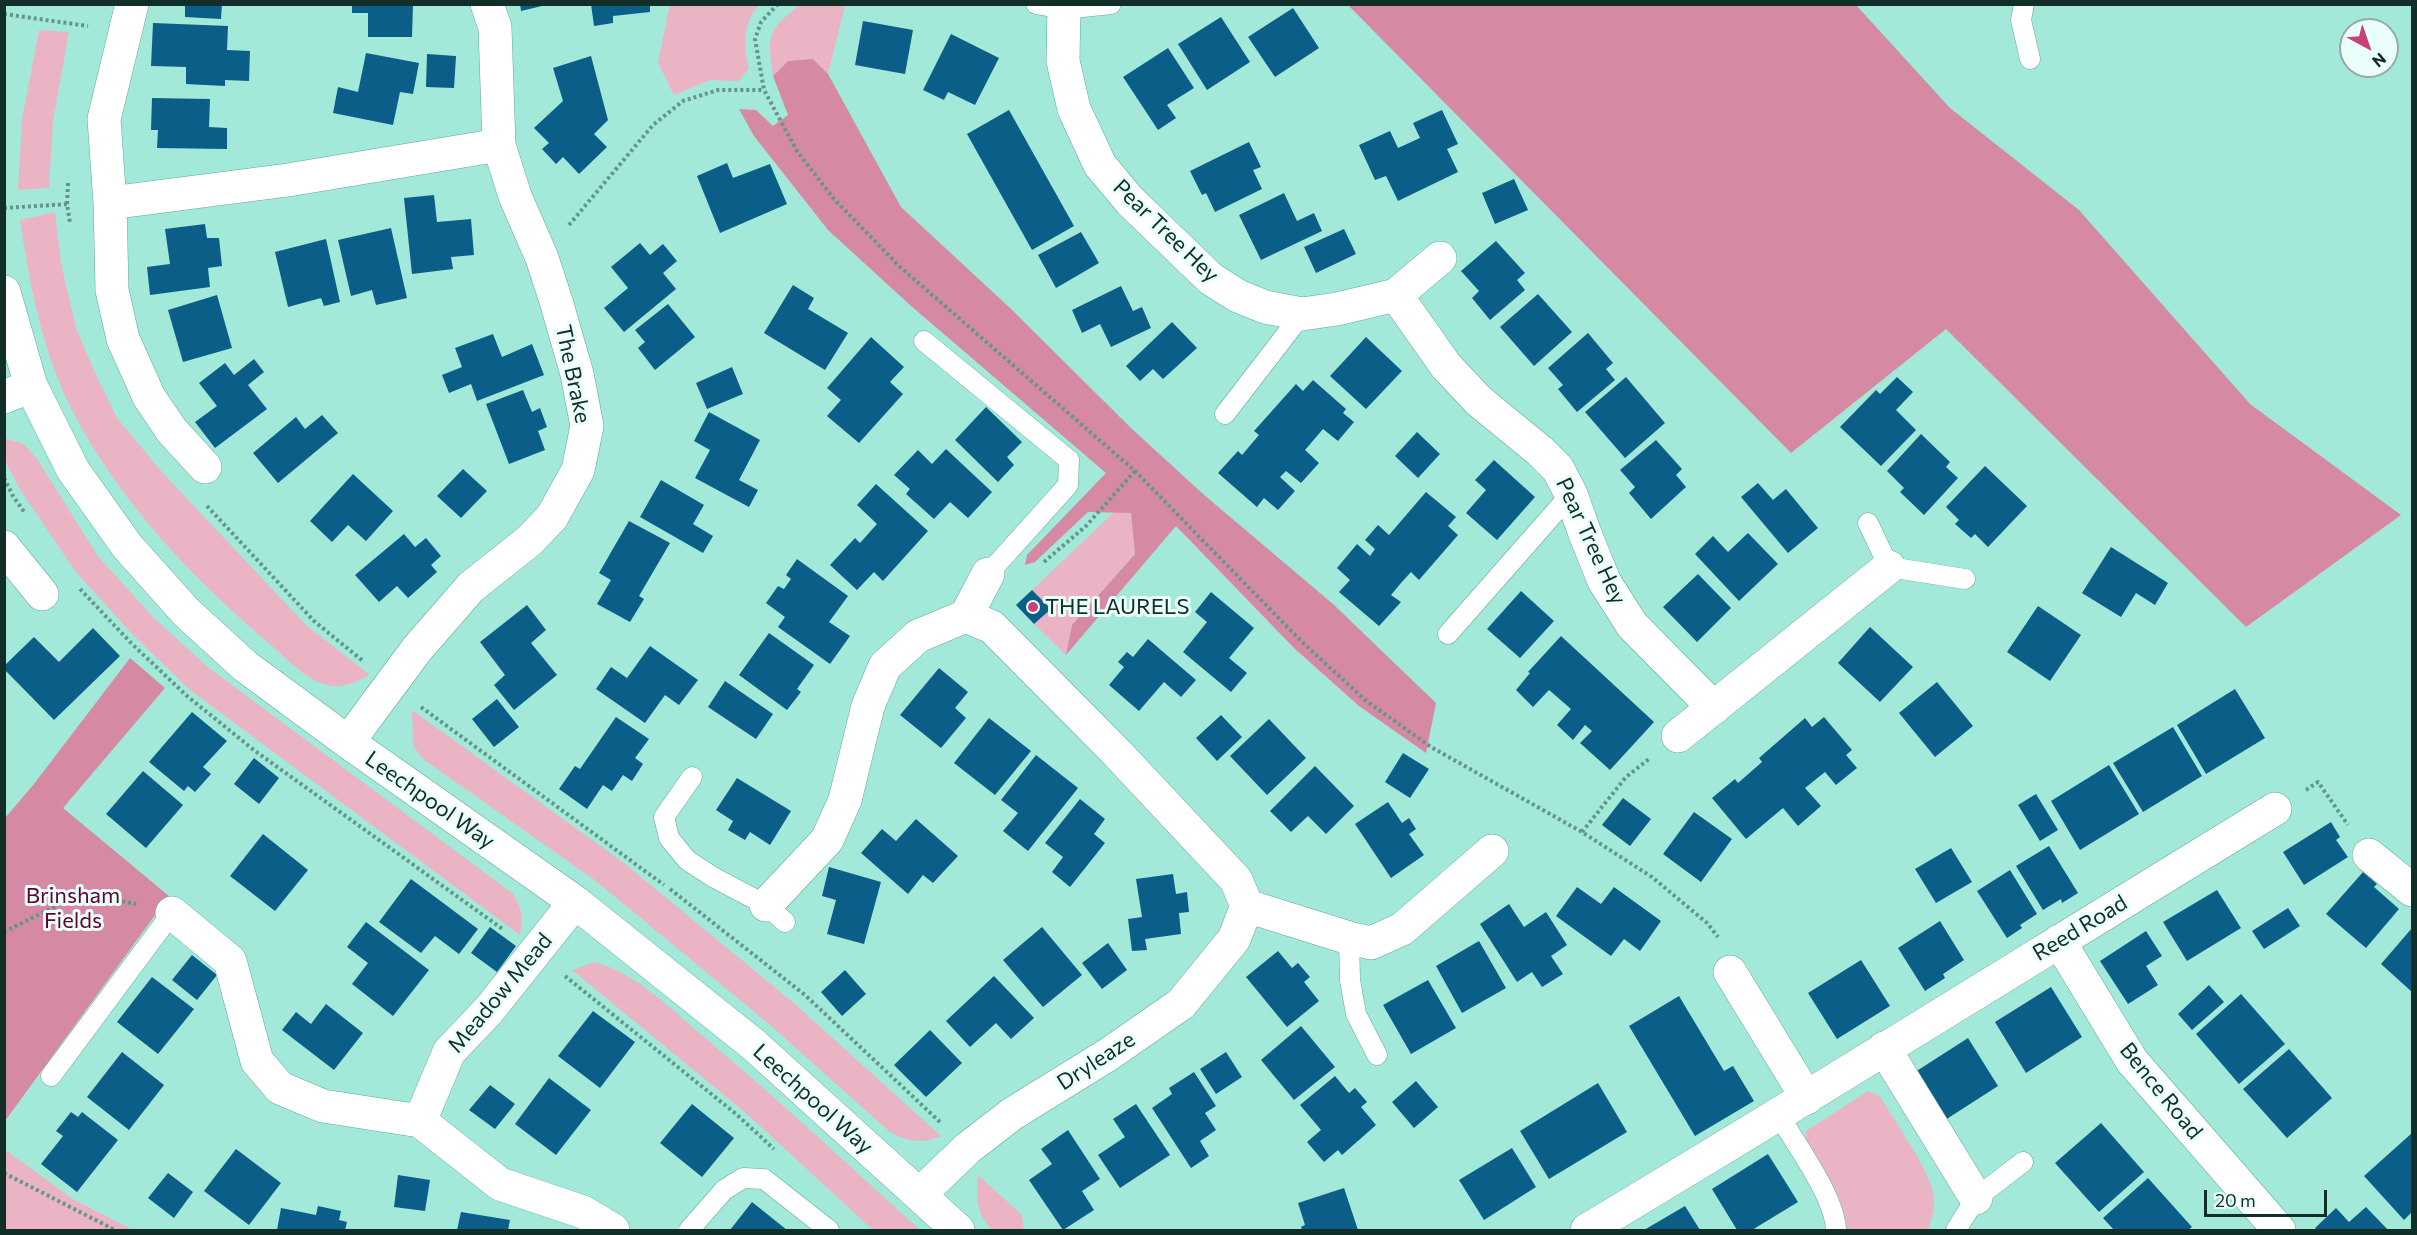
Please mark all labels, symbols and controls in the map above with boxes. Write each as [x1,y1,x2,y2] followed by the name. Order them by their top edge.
[2339,18,2399,78] north arrow
[2369,50,2390,72] text: N
[1108,174,1224,288] street label: Pear Tree Hey
[550,322,596,426] street label: The Brake
[1550,473,1632,609] street label: Pear Tree Hey
[1045,594,1189,620] place label: THE LAURELS
[1026,600,1040,614] marker: THE LAURELS
[360,746,500,854] street label: Leechpool Way
[26,883,120,934] park label: Brinsham Fields
[2028,890,2132,966] street label: Reed Road
[442,928,558,1058] street label: Meadow Mead
[1052,1026,1140,1096] street label: Dryleaze
[2114,1037,2208,1145] street label: Bence Road
[748,1038,878,1160] street label: Leechpool Way
[2207,1178,2330,1216] scale bar
[2215,1189,2256,1211] text: 20 m

